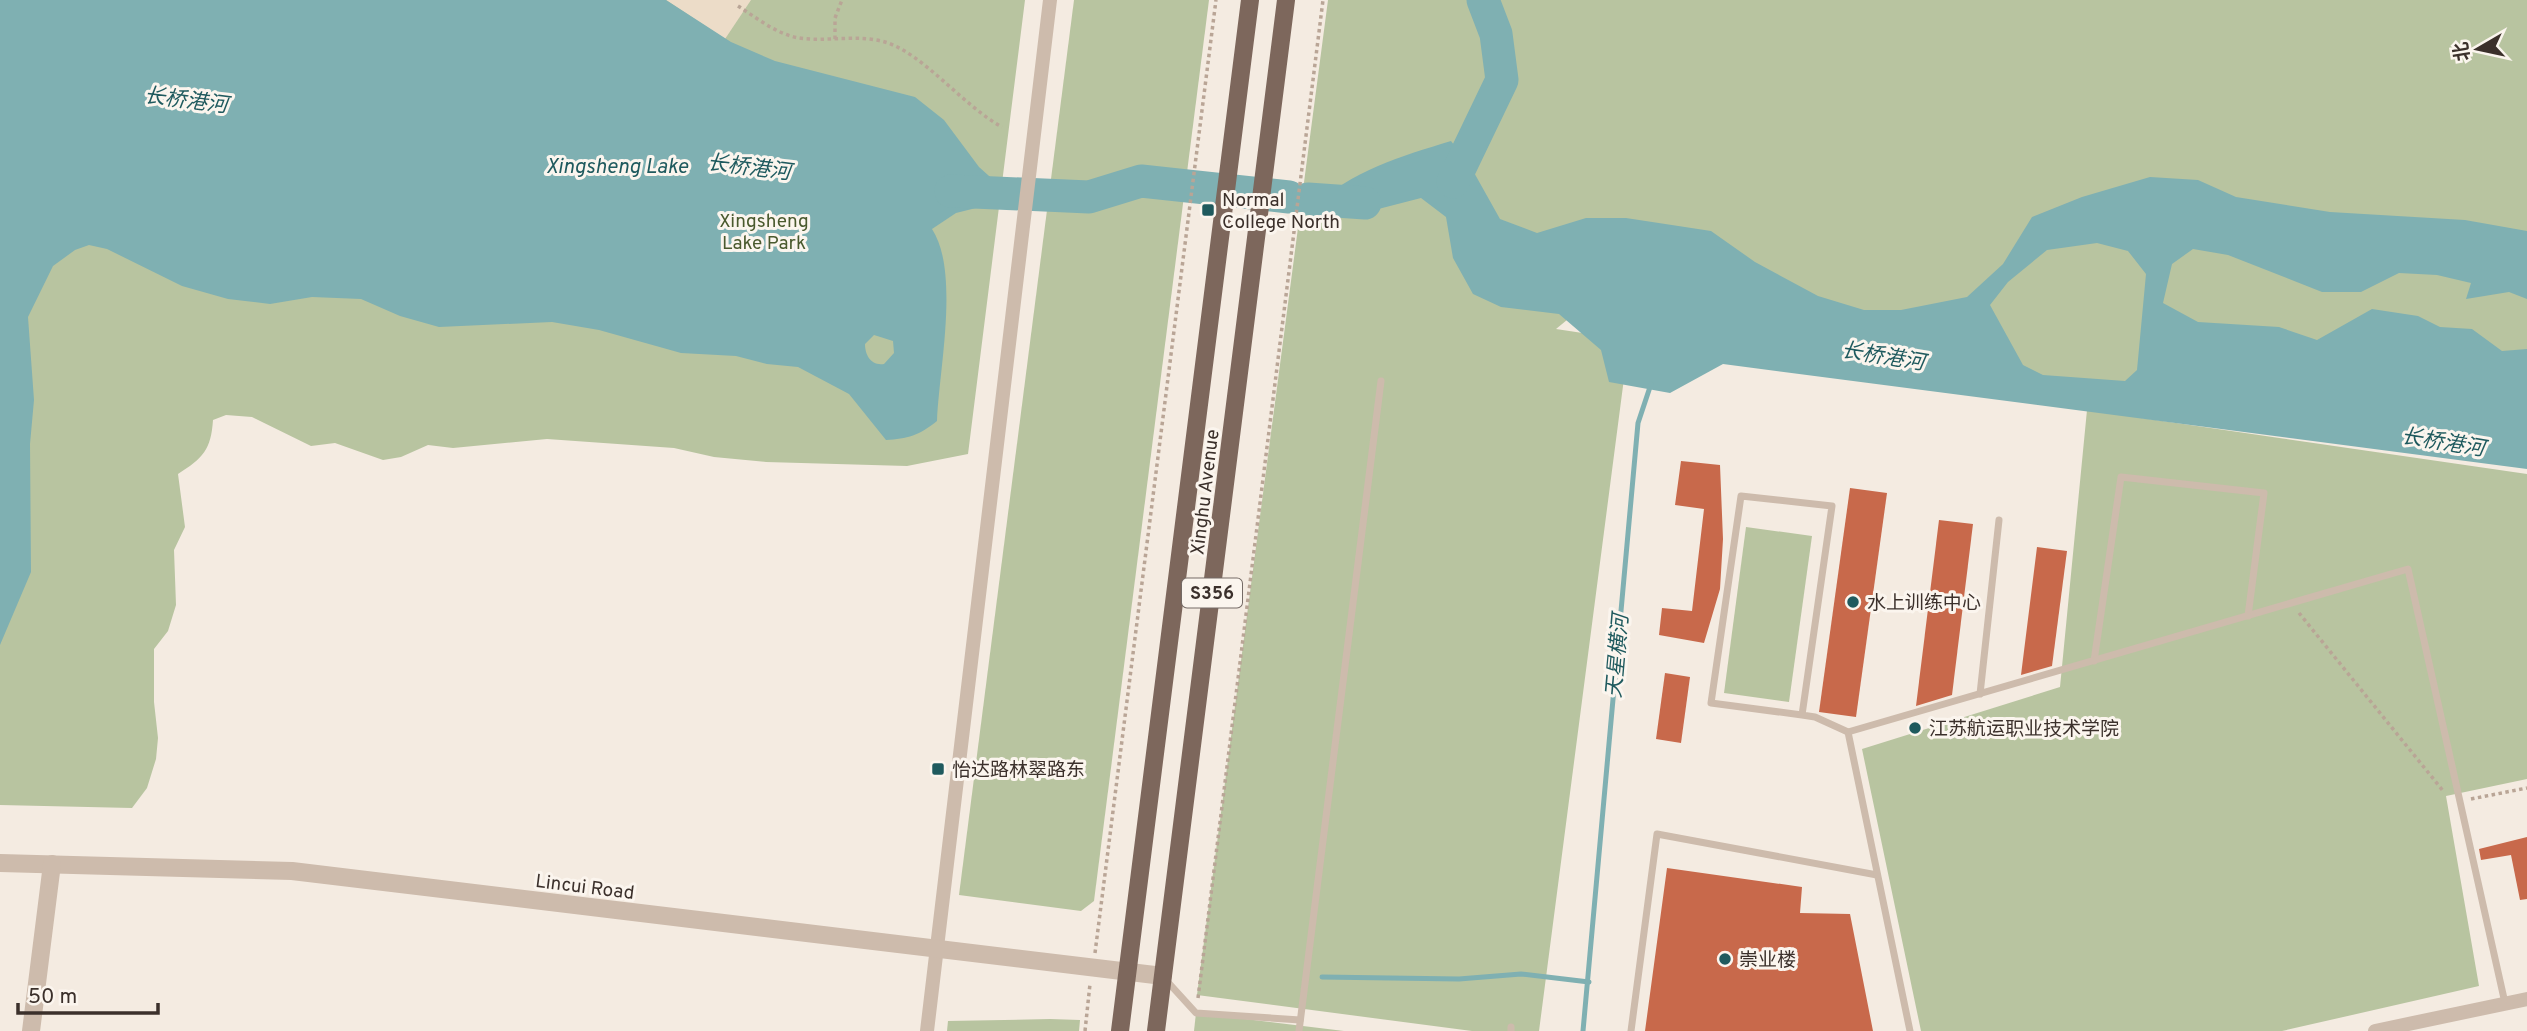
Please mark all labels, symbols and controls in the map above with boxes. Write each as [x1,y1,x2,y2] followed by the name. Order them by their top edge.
[2443,14,2513,84] north arrow
[2450,40,2477,63] text: 北
[142,83,233,120] water label: 长桥港河
[705,150,796,187] water label: 长桥港河
[546,154,689,181] water label: Xingsheng Lake
[1222,189,1340,235] place label: Normal College North
[1200,202,1216,218] marker: Normal College North
[719,210,809,256] park label: Xingsheng Lake Park
[1839,338,1930,378] water label: 长桥港河
[2399,424,2490,464] water label: 长桥港河
[1186,428,1226,556] street label: Xinghu Avenue
[1182,578,1242,608] road number: S356
[1867,592,1981,616] place label: 水上训练中心
[1845,594,1861,610] marker: 水上训练中心
[1601,609,1636,699] water label: 天星横河
[1929,718,2119,742] place label: 江苏航运职业技术学院
[1907,720,1923,736] marker: 江苏航运职业技术学院
[952,759,1085,783] place label: 怡达路林翠路东
[930,761,946,777] marker: 怡达路林翠路东
[534,870,636,906] street label: Lincui Road
[1739,949,1796,973] place label: 崇业楼
[1717,951,1733,967] marker: 崇业楼
[18,972,158,1016] scale bar
[28,984,77,1011] text: 50 m

